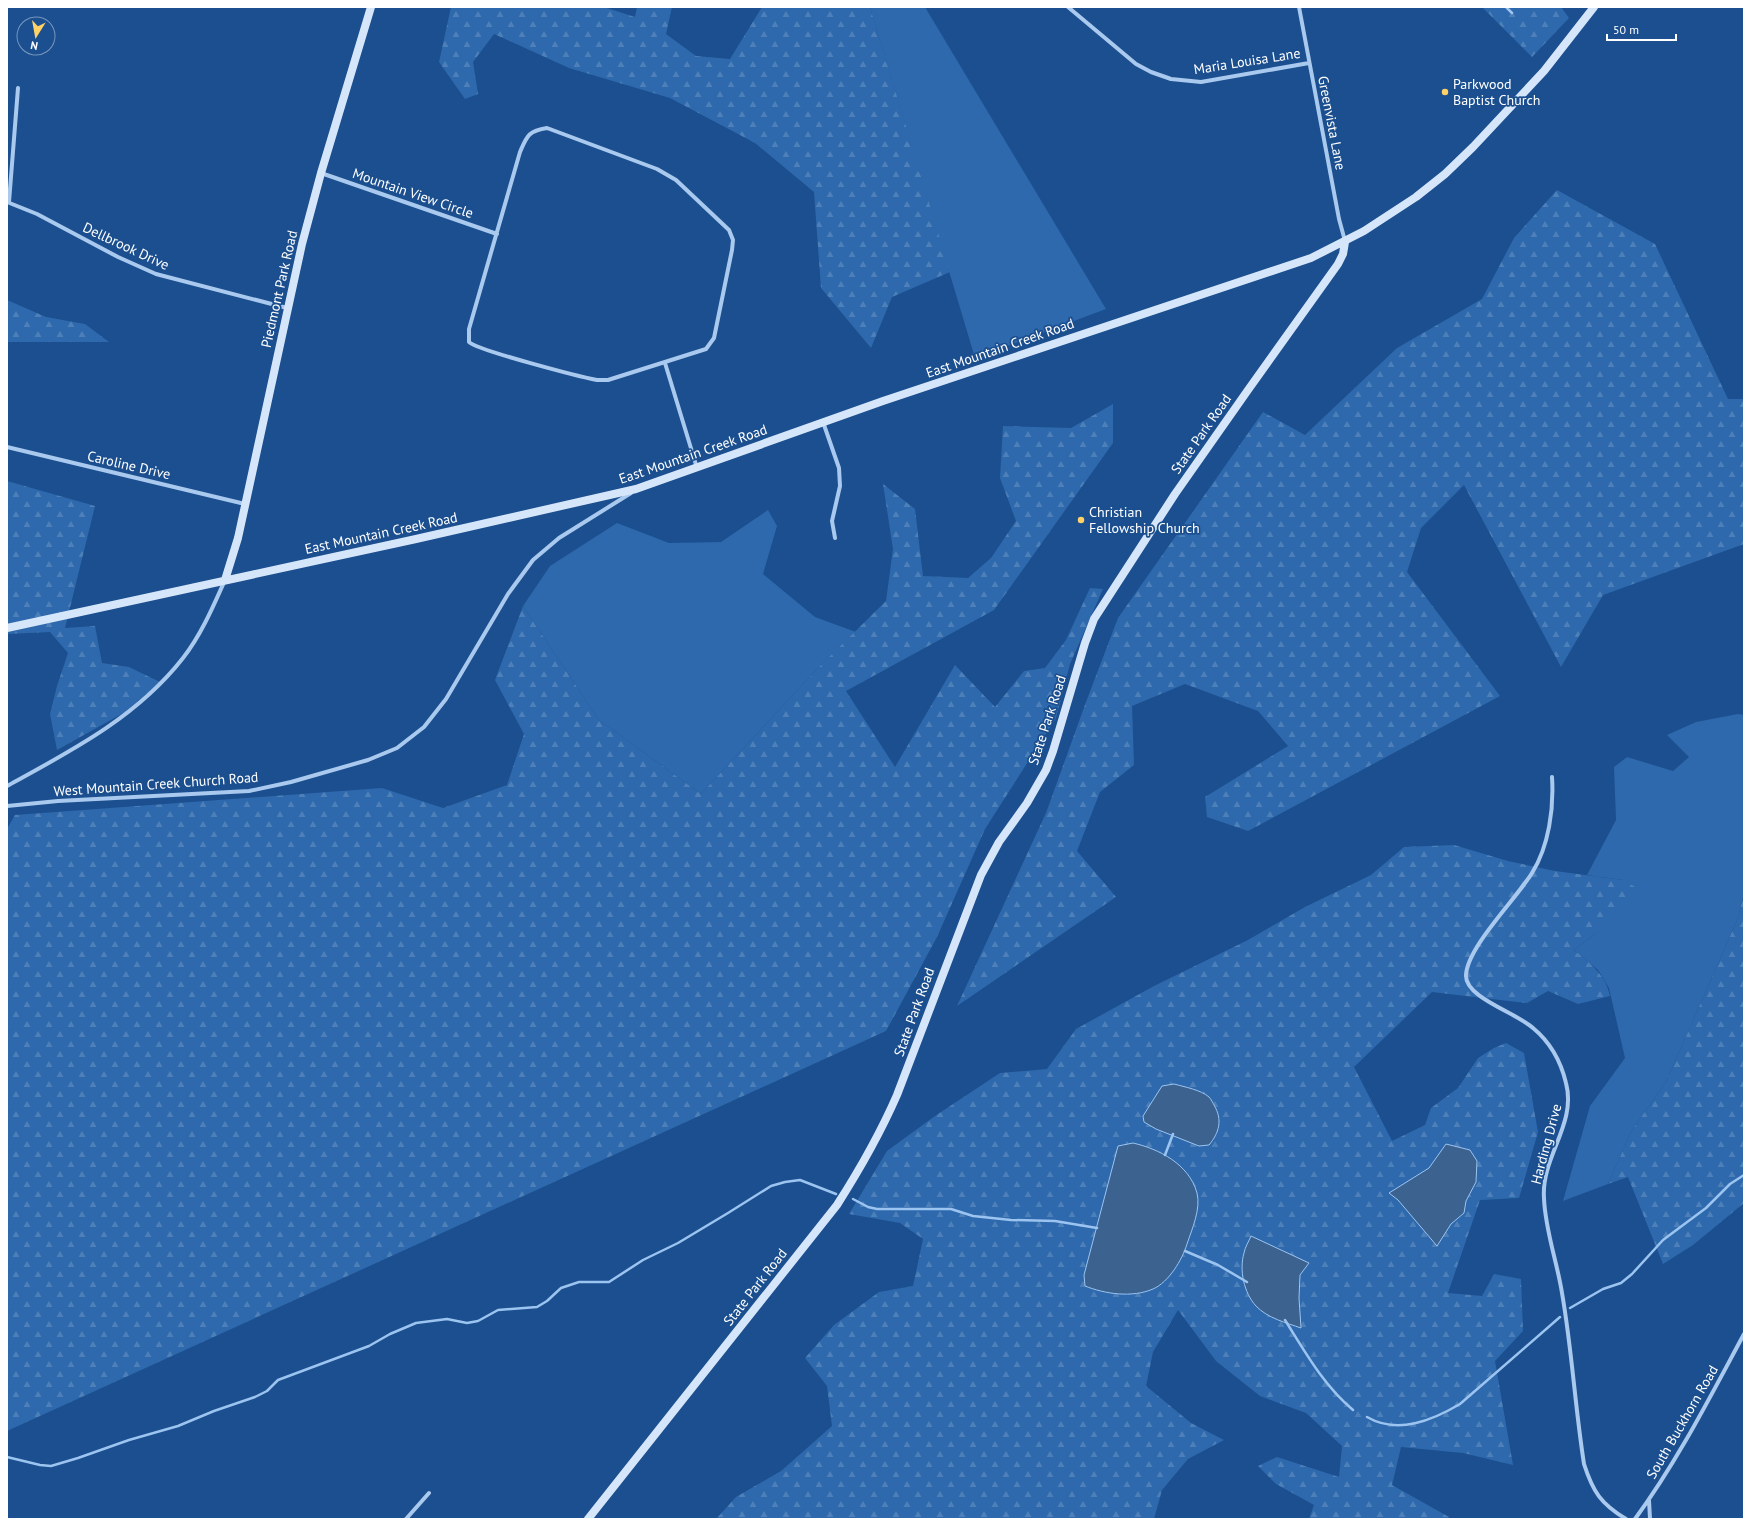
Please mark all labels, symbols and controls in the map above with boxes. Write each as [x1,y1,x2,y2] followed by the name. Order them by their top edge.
[16,16,56,56] north arrow
[1607,16,1676,42] scale bar
[1613,22,1639,37] text: 50 m
[29,38,39,53] text: N
[1192,44,1302,78] street label: Maria Louisa Lane
[1314,74,1350,172] street label: Greenvista Lane
[1453,75,1541,109] place label: Parkwood Baptist Church
[1440,87,1450,97] marker: Parkwood Baptist Church
[350,164,476,222] street label: Mountain View Circle
[80,218,172,274] street label: Dellbrook Drive
[257,229,301,349] street label: Piedmont Park Road
[923,314,1077,382] street label: East Mountain Creek Road
[1167,391,1235,477] street label: State Park Road
[616,420,770,488] street label: East Mountain Creek Road
[86,447,172,483] street label: Caroline Drive
[1089,503,1200,537] place label: Christian Fellowship Church
[303,508,459,558] street label: East Mountain Creek Road
[1076,515,1086,525] marker: Christian Fellowship Church
[1024,673,1070,767] street label: State Park Road
[53,768,259,800] street label: West Mountain Creek Church Road
[890,965,938,1059] street label: State Park Road
[1527,1102,1565,1186] street label: Harding Drive
[719,1245,791,1329] street label: State Park Road
[1642,1362,1722,1482] street label: South Buckhorn Road

